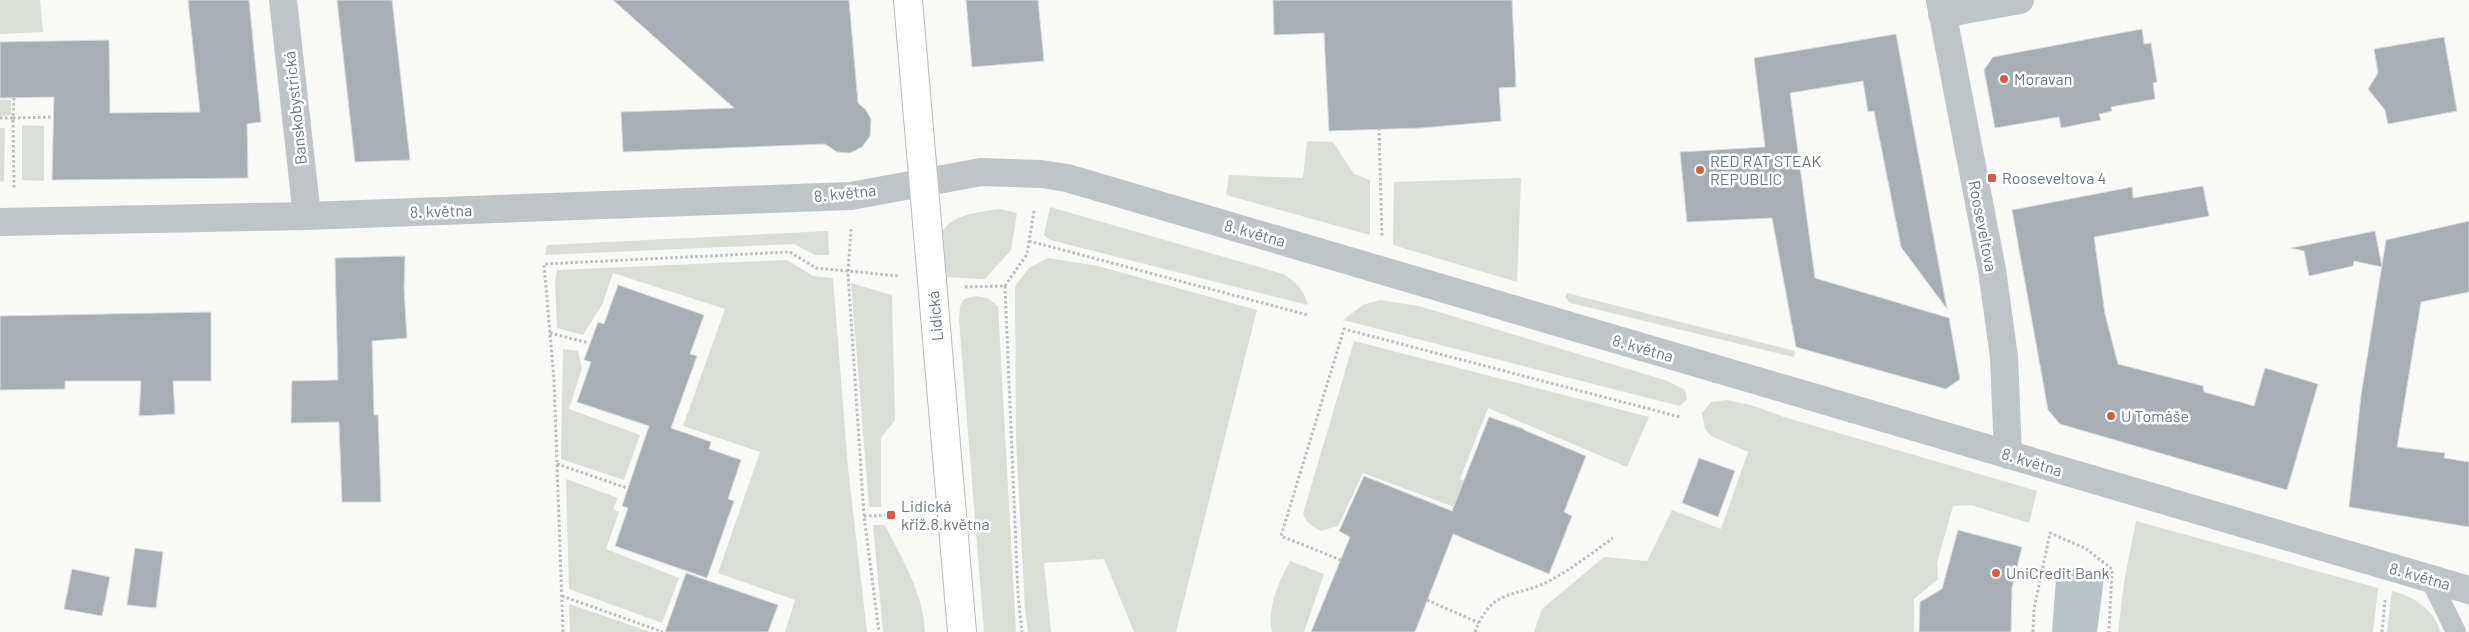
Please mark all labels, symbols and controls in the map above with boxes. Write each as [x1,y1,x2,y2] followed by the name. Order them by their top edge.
[279,50,310,166] street label: Banskobystrická
[2014,69,2072,88] place label: Moravan
[1998,73,2010,85] marker: Moravan
[1710,151,1821,188] place label: RED RAT STEAK REPUBLIC
[1694,164,1706,176] marker: RED RAT STEAK REPUBLIC
[2002,168,2106,187] place label: Rooseveltova 4
[1986,172,1998,184] marker: Rooseveltova 4
[1965,179,2002,273] street label: Rooseveltova
[813,180,877,205] street label: 8. května
[409,200,472,221] street label: 8. května
[1223,215,1288,250] street label: 8. května
[923,290,946,342] street label: Lidická
[1611,330,1676,365] street label: 8. května
[2121,406,2189,425] place label: U Tomáše
[2105,410,2117,422] marker: U Tomáše
[2000,443,2065,480] street label: 8. května
[901,496,990,533] place label: Lidická křiž.8.května
[885,509,897,521] marker: Lidická křiž.8.května
[2388,558,2453,593] street label: 8. května
[2006,563,2110,582] place label: UniCredit Bank
[1990,567,2002,579] marker: UniCredit Bank

